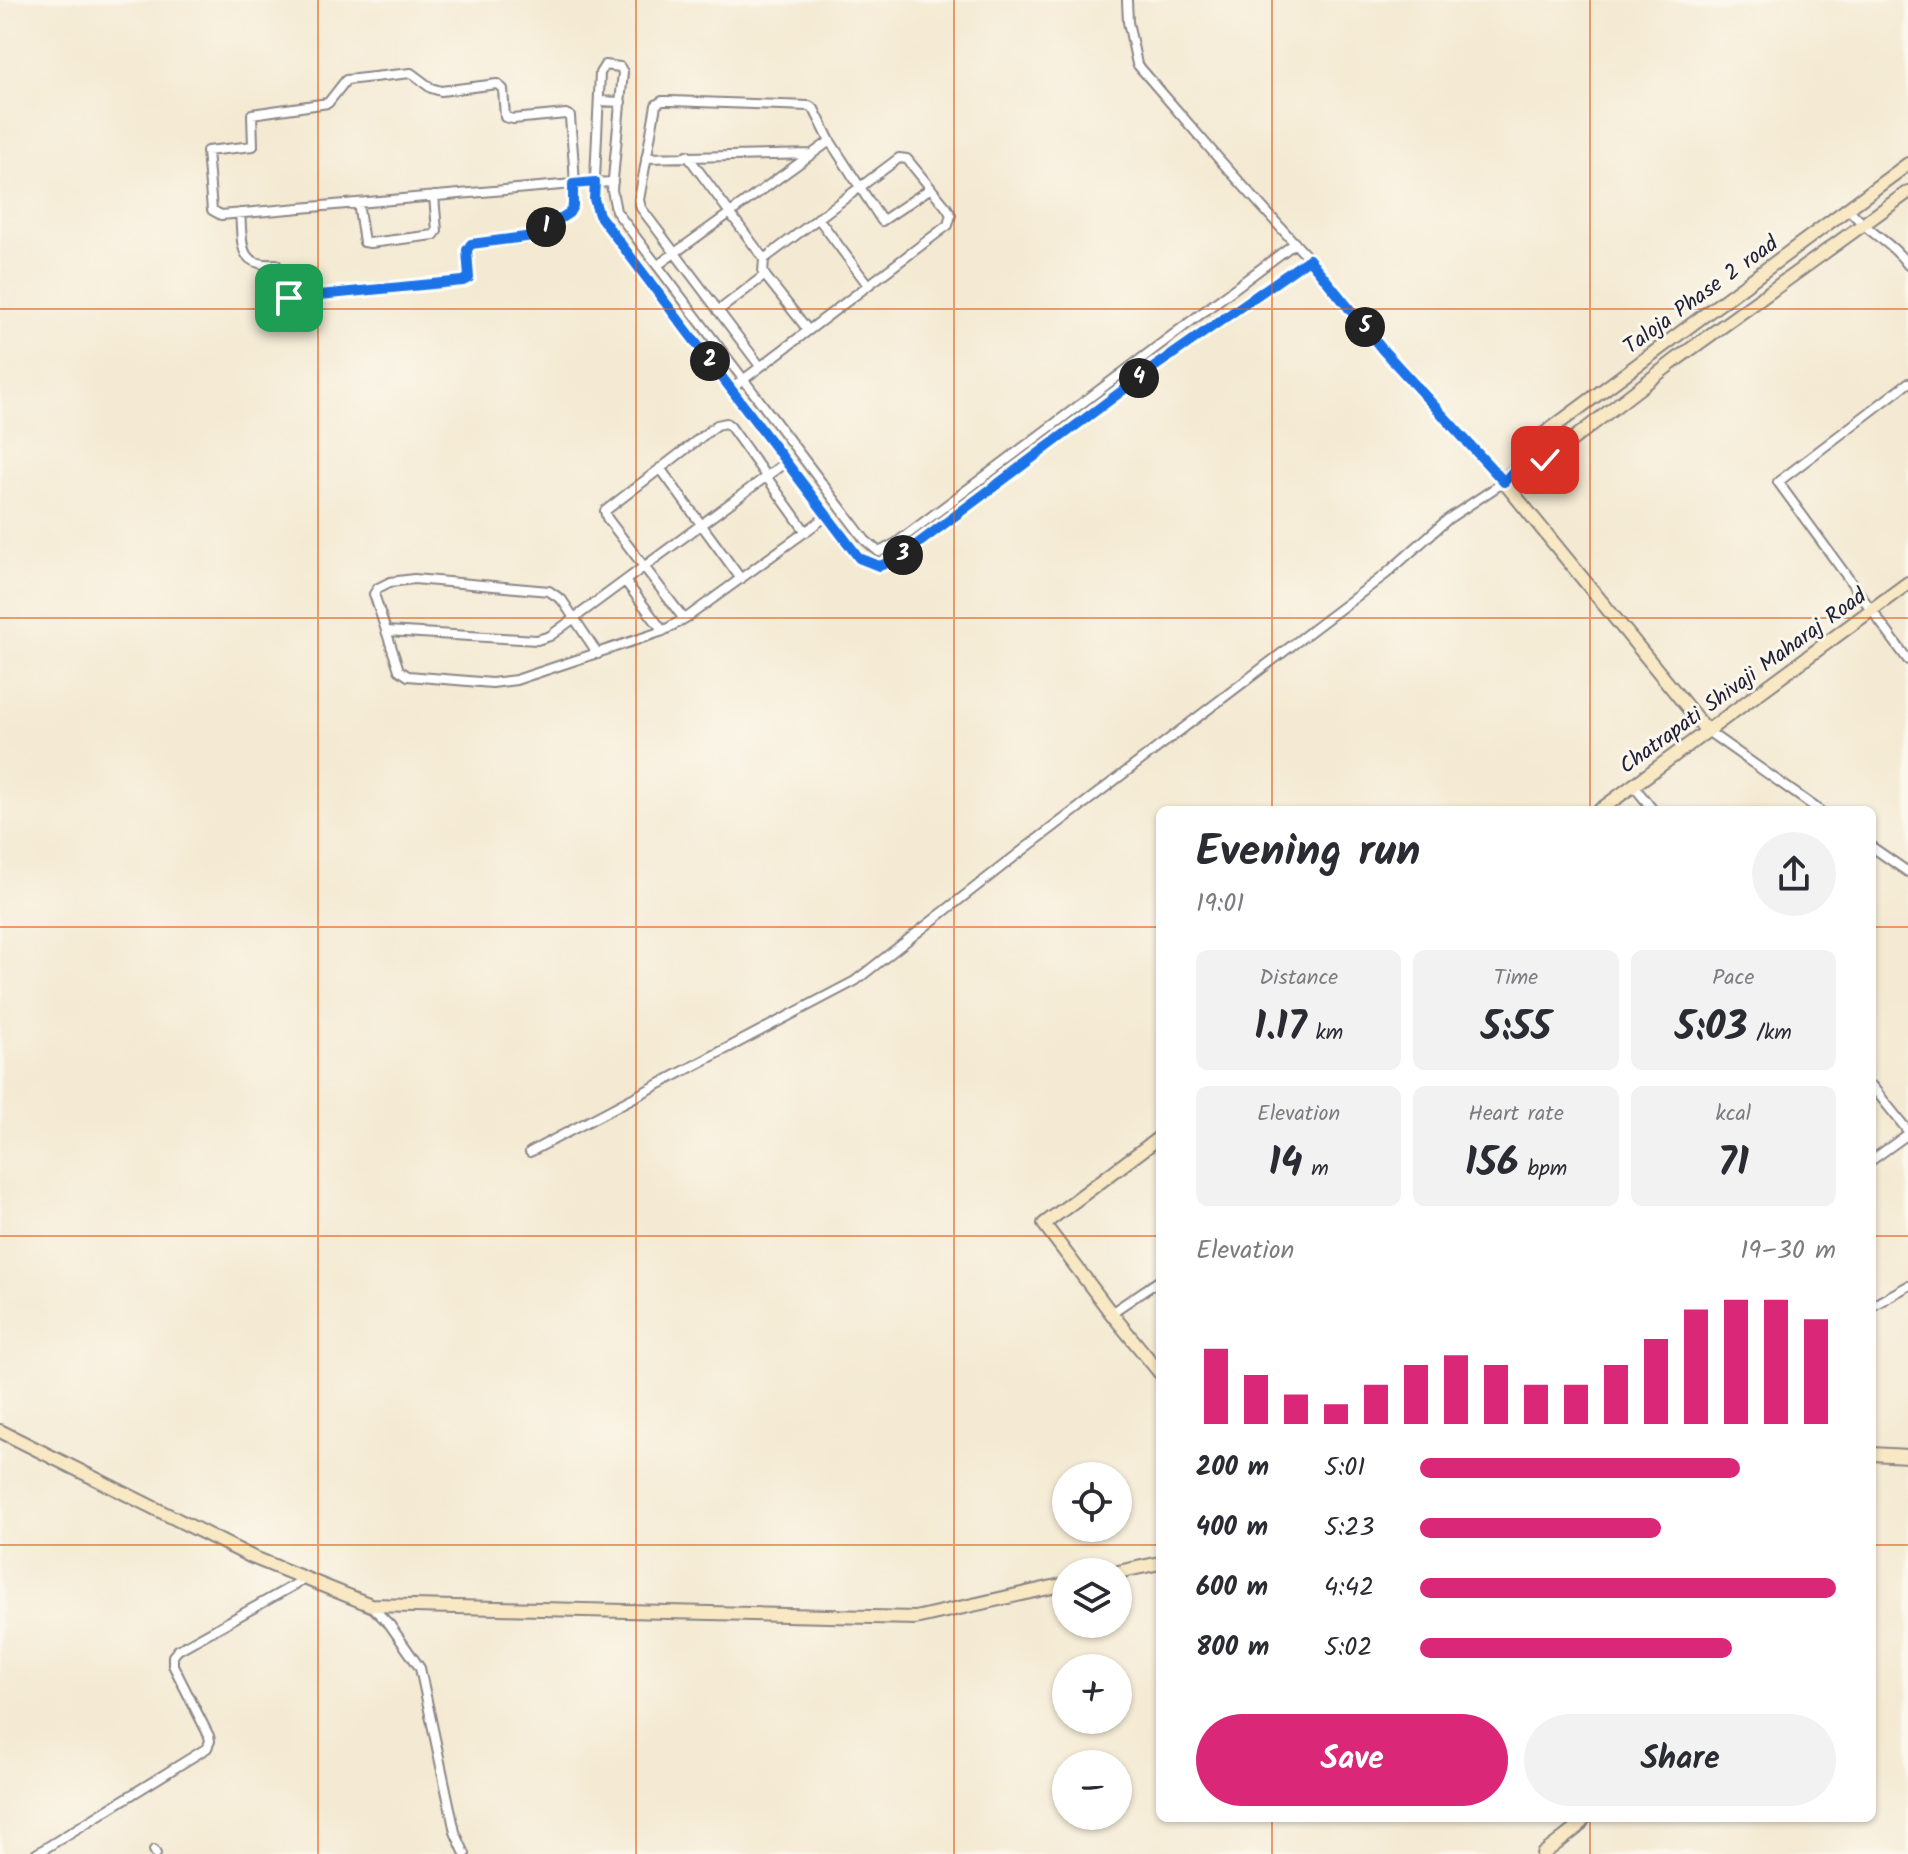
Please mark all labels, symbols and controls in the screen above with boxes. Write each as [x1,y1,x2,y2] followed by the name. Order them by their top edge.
[526,207,566,247] pin: 1
[543,209,549,244] text: 1
[1617,227,1787,364] street label: Taloja Phase 2 road
[255,264,323,332] pin
[267,276,311,320] icon: arrive
[1345,307,1385,347] pin: 5
[1359,309,1371,344] text: 5
[690,341,730,381] pin: 2
[704,343,716,378] text: 2
[1119,358,1159,398] pin: 4
[1133,360,1145,395] text: 4
[1511,426,1579,494] pin
[1523,438,1567,482] icon: check
[883,535,923,575] pin: 3
[897,537,909,572] text: 3
[1612,579,1875,784] street label: Chatrapati Shivaji Maharaj Road
[1196,818,1420,888] text: Evening run
[1752,832,1836,916] button: share
[1196,883,1244,925] text: 19:01
[1259,961,1338,996] text: Distance
[1494,961,1538,996] text: Time
[1712,961,1754,996] text: Pace
[1254,996,1307,1060] text: 1.17
[1481,996,1551,1060] text: 5:55
[1675,996,1747,1060] text: 5:03
[1307,1016,1343,1051] text: km
[1747,1016,1792,1051] text: /km
[1257,1097,1340,1132] text: Elevation
[1468,1097,1564,1132] text: Heart rate
[1715,1097,1751,1132] text: kcal
[1269,1132,1302,1196] text: 14
[1465,1132,1519,1196] text: 156
[1718,1132,1749,1196] text: 71
[1302,1152,1329,1187] text: m
[1519,1152,1567,1187] text: bpm
[1196,1230,1294,1272] text: Elevation
[1740,1230,1836,1272] text: 19–30 m
[1196,1447,1269,1489] text: 200 m
[1324,1447,1366,1489] text: 5:01
[1052,1462,1132,1830] map controls
[1052,1462,1132,1542] button: locate
[1196,1507,1268,1549] text: 400 m
[1324,1507,1374,1549] text: 5:23
[1052,1558,1132,1638] button: layers
[1196,1567,1268,1609] text: 600 m
[1324,1567,1374,1609] text: 4:42
[1196,1627,1269,1669] text: 800 m
[1324,1627,1372,1669] text: 5:02
[1052,1654,1132,1734] button: +
[1196,1714,1508,1806] button: Save
[1524,1714,1836,1806] button: Share
[1052,1750,1132,1830] button: −

